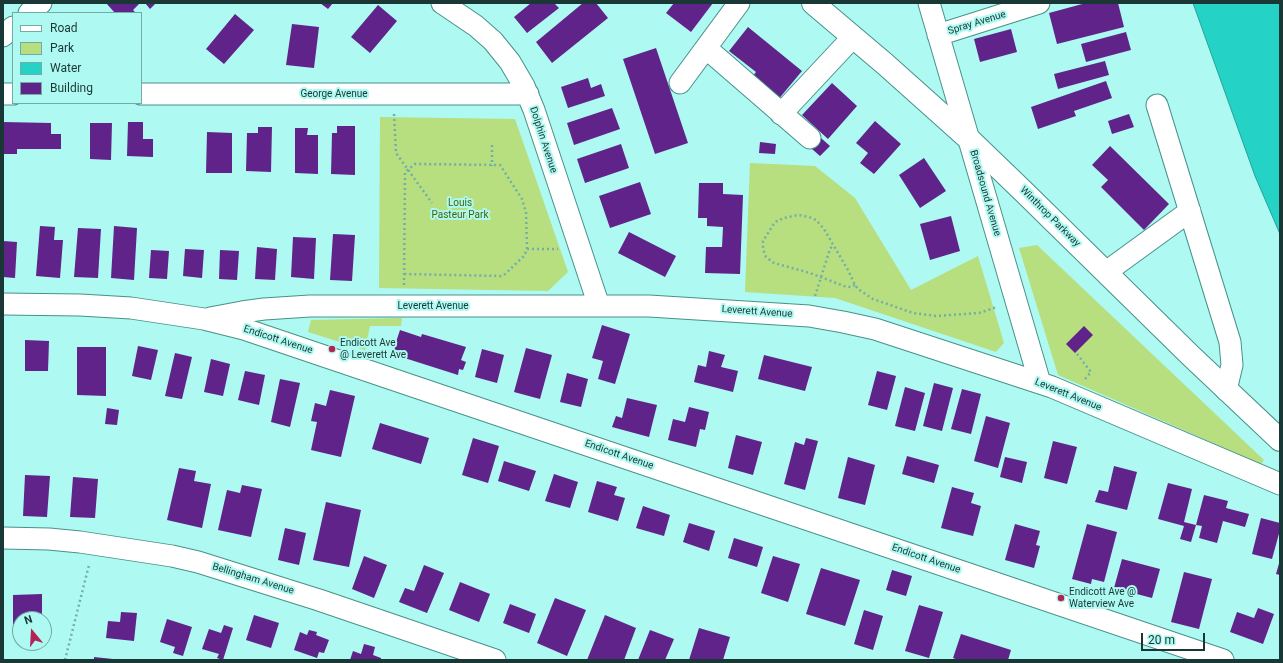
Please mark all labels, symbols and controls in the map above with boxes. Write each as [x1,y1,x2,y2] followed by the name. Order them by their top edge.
[947,8,1007,38] street label: Spray Avenue
[12,12,142,104] legend
[50,21,78,35] text: Road
[50,41,74,55] text: Park
[50,61,81,75] text: Water
[50,81,93,95] text: Building
[300,88,368,100] street label: George Avenue
[527,105,559,175] street label: Dolphin Avenue
[967,149,1003,237] street label: Broadsound Avenue
[1017,184,1083,250] street label: Winthrop Parkway
[432,197,488,220] park label: Louis Pasteur Park
[397,300,469,312] street label: Leverett Avenue
[721,304,793,320] street label: Leverett Avenue
[242,323,314,357] street label: Endicott Avenue
[340,337,406,360] place label: Endicott Ave @ Leverett Ave
[327,344,337,354] marker: Endicott Ave @ Leverett Ave
[1033,376,1103,414] street label: Leverett Avenue
[583,438,655,472] street label: Endicott Avenue
[890,542,962,576] street label: Endicott Avenue
[211,561,295,597] street label: Bellingham Avenue
[1069,586,1136,610] place label: Endicott Ave @ Waterview Ave
[1056,593,1066,603] marker: Endicott Ave @ Waterview Ave
[12,611,52,651] north arrow
[23,613,34,627] text: N
[1143,625,1207,651] scale bar
[1148,633,1175,647] text: 20 m

